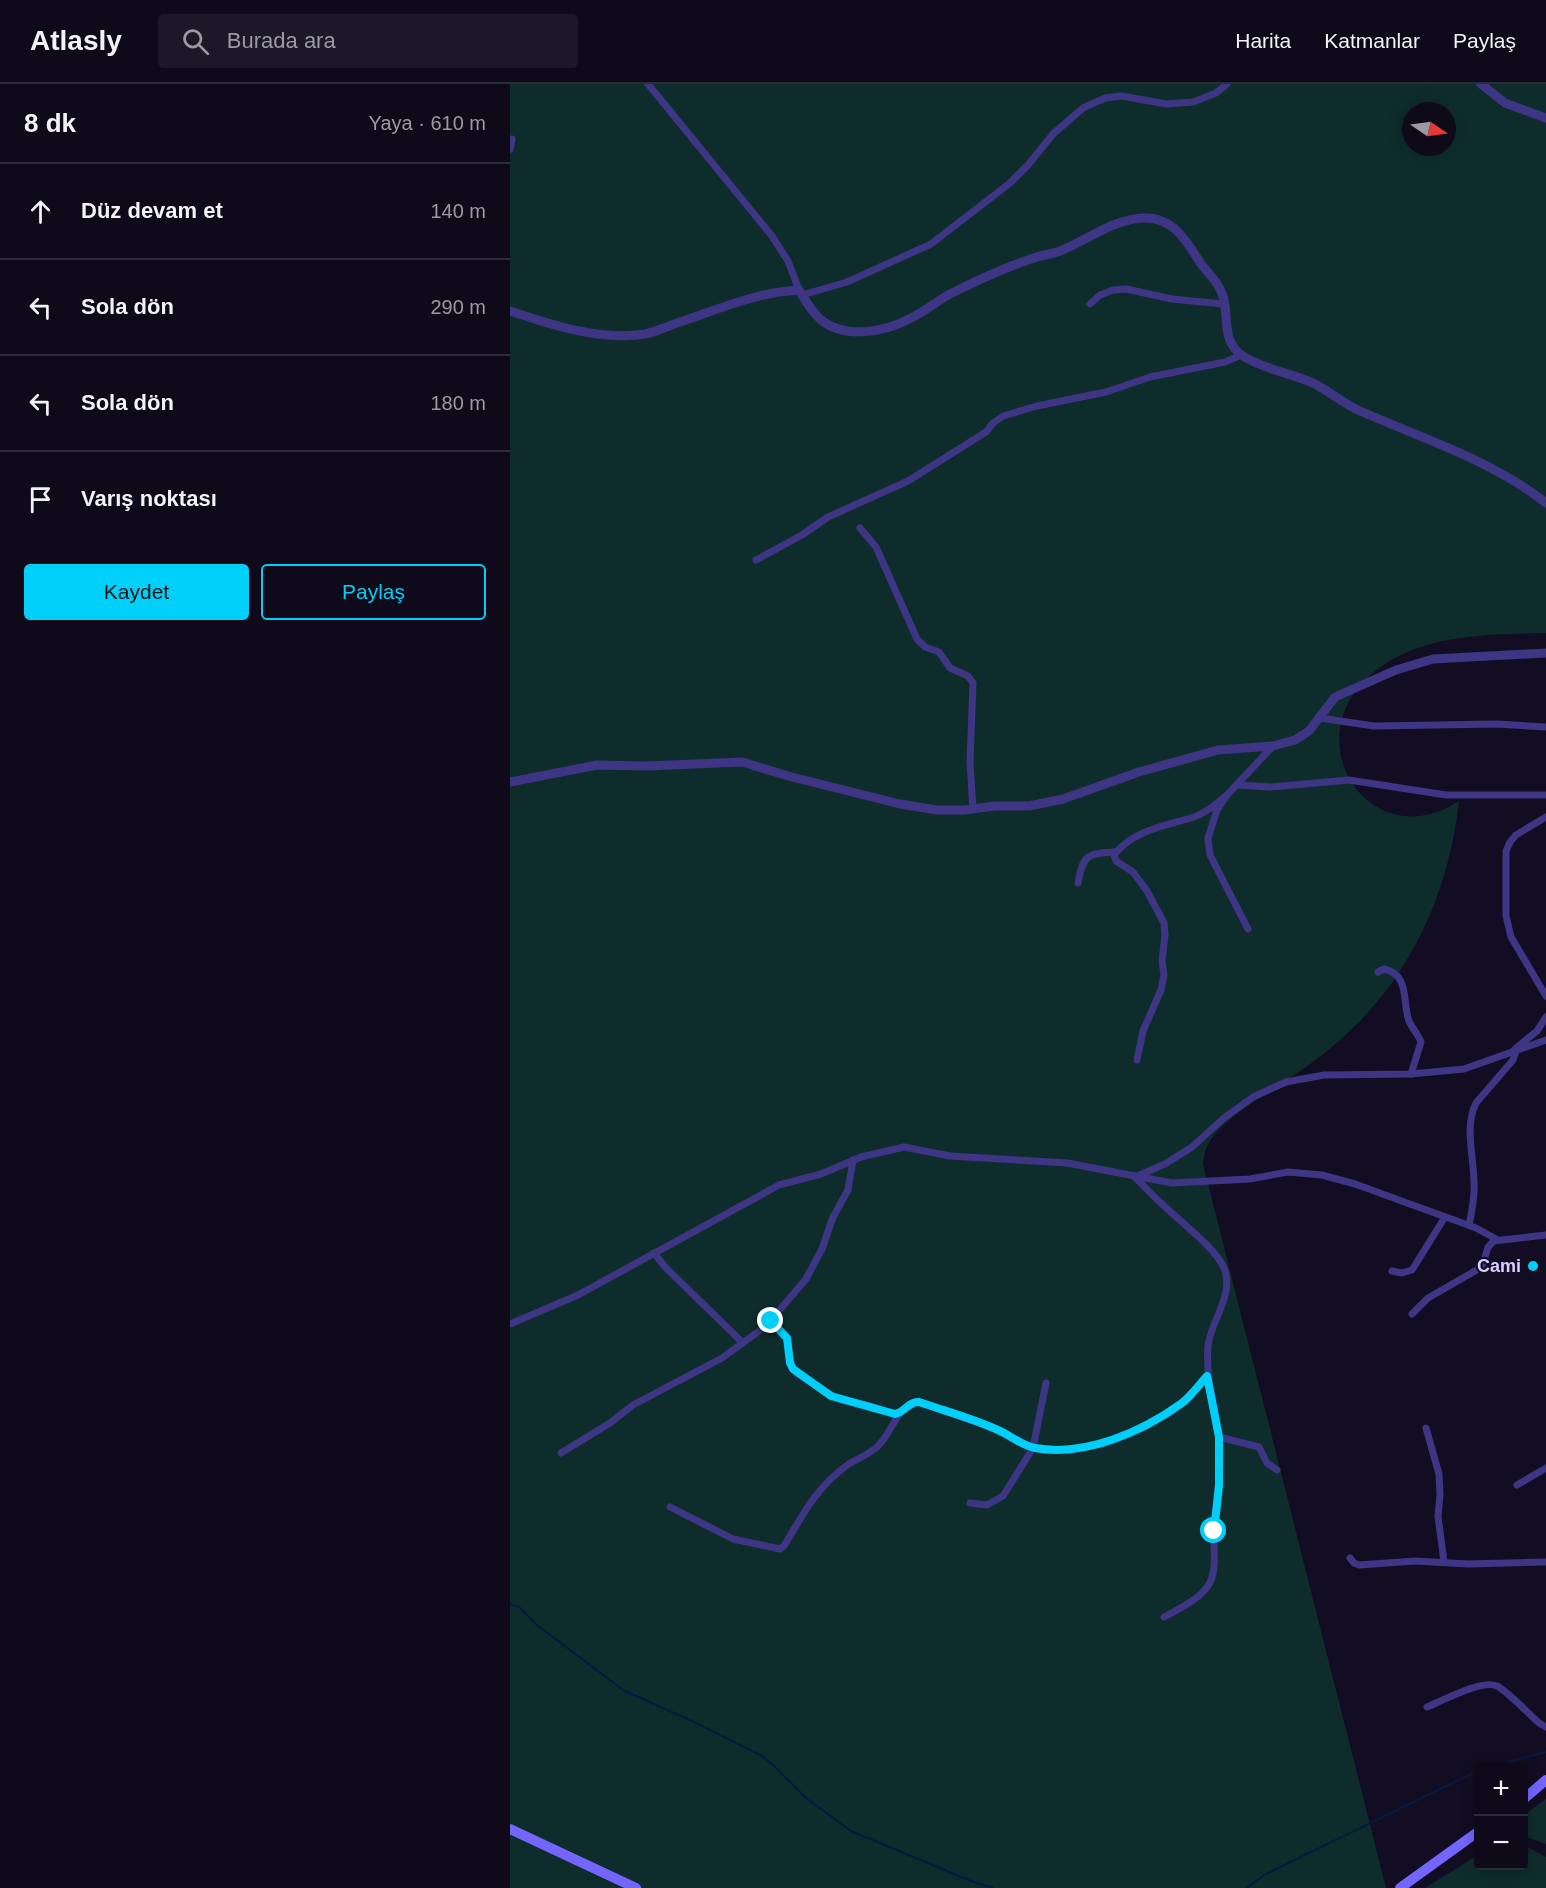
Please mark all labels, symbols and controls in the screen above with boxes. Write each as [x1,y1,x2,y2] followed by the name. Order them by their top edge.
[158,14,578,68] search box
[30,25,122,56] text: Atlasly
[179,25,212,58] icon: search
[227,28,336,53] text: Burada ara
[1235,29,1291,52] text: Harita
[1324,29,1420,52] text: Katmanlar
[1453,29,1516,52] text: Paylaş
[1402,102,1456,156] north arrow
[24,108,76,138] text: 8 dk
[369,112,486,134] text: Yaya · 610 m
[24,195,57,228] icon: ahead
[81,198,223,223] text: Düz devam et
[430,200,486,222] text: 140 m
[24,291,57,324] icon: left
[81,294,174,319] text: Sola dön
[430,296,486,318] text: 290 m
[24,387,57,420] icon: left
[81,390,174,415] text: Sola dön
[430,392,486,414] text: 180 m
[24,483,57,516] icon: arrive
[81,486,217,511] text: Varış noktası
[24,564,249,620] button: Kaydet
[261,564,486,620] button: Paylaş
[1477,1256,1521,1276] place label: Cami
[1526,1259,1540,1273] marker: Cami
[757,1307,783,1333] route end
[1200,1517,1226,1543] route start
[1474,1762,1528,1870] map controls
[1474,1762,1528,1816] button: +
[1474,1816,1528,1870] button: −

